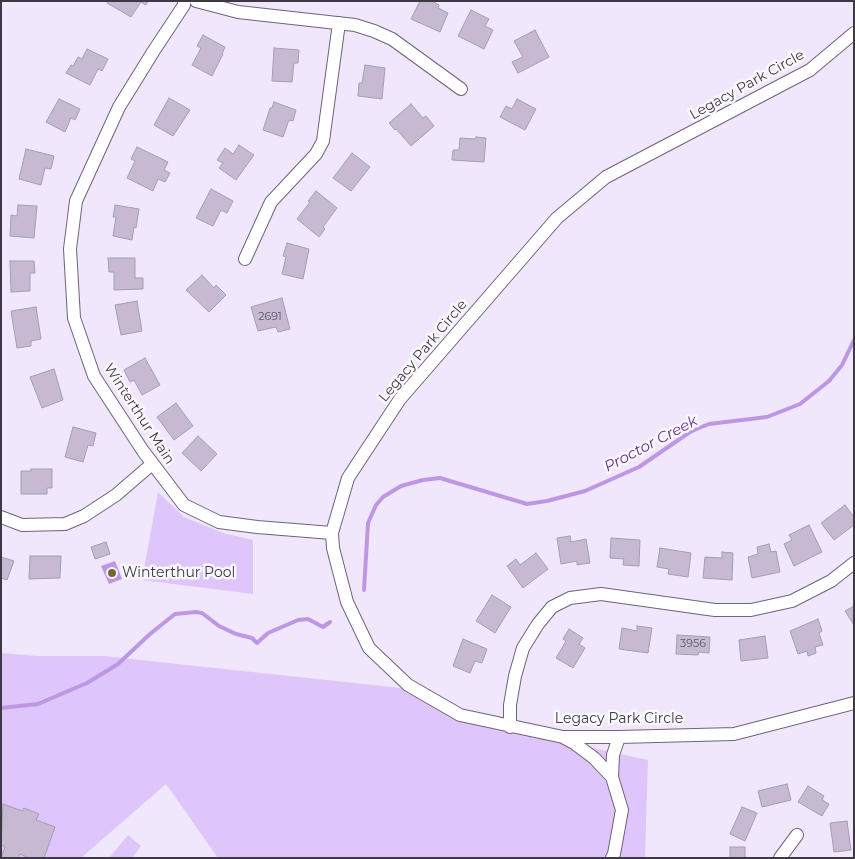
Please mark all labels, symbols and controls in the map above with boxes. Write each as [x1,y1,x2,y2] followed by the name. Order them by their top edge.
[687,47,807,123] street label: Legacy Park Circle
[375,296,471,406] street label: Legacy Park Circle
[258,310,282,324] house number: 2691
[100,360,178,468] street label: Winterthur Main
[601,412,701,476] water label: Proctor Creek
[122,565,235,581] place label: Winterthur Pool
[106,567,118,579] marker: Winterthur Pool
[680,637,706,651] house number: 3956
[555,711,683,727] street label: Legacy Park Circle

